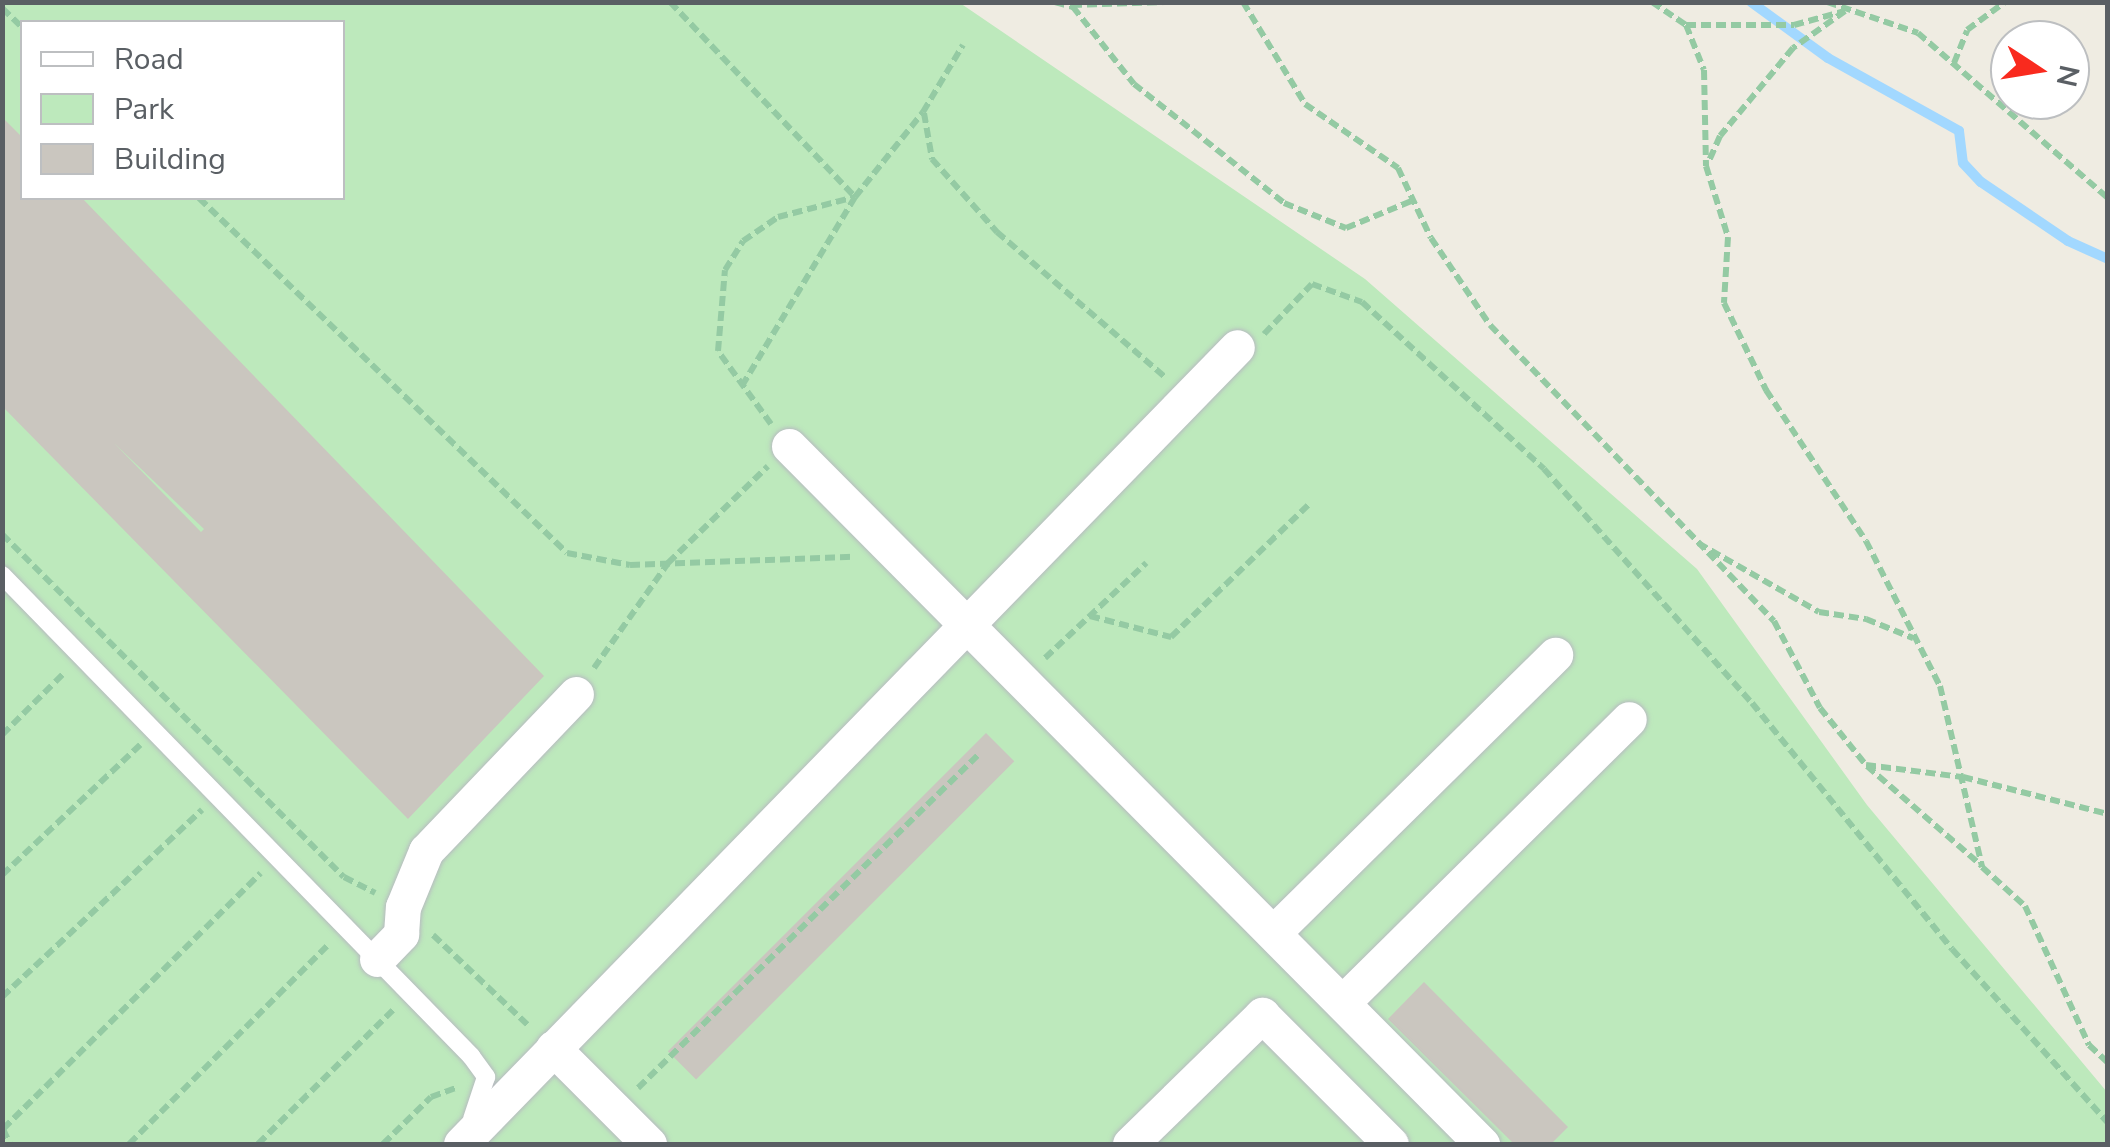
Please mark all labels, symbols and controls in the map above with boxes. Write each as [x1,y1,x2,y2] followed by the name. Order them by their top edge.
[20,20,345,200] legend
[1990,20,2090,120] north arrow
[114,39,184,80] text: Road
[2047,62,2088,90] text: N
[114,89,174,130] text: Park
[114,139,226,180] text: Building

